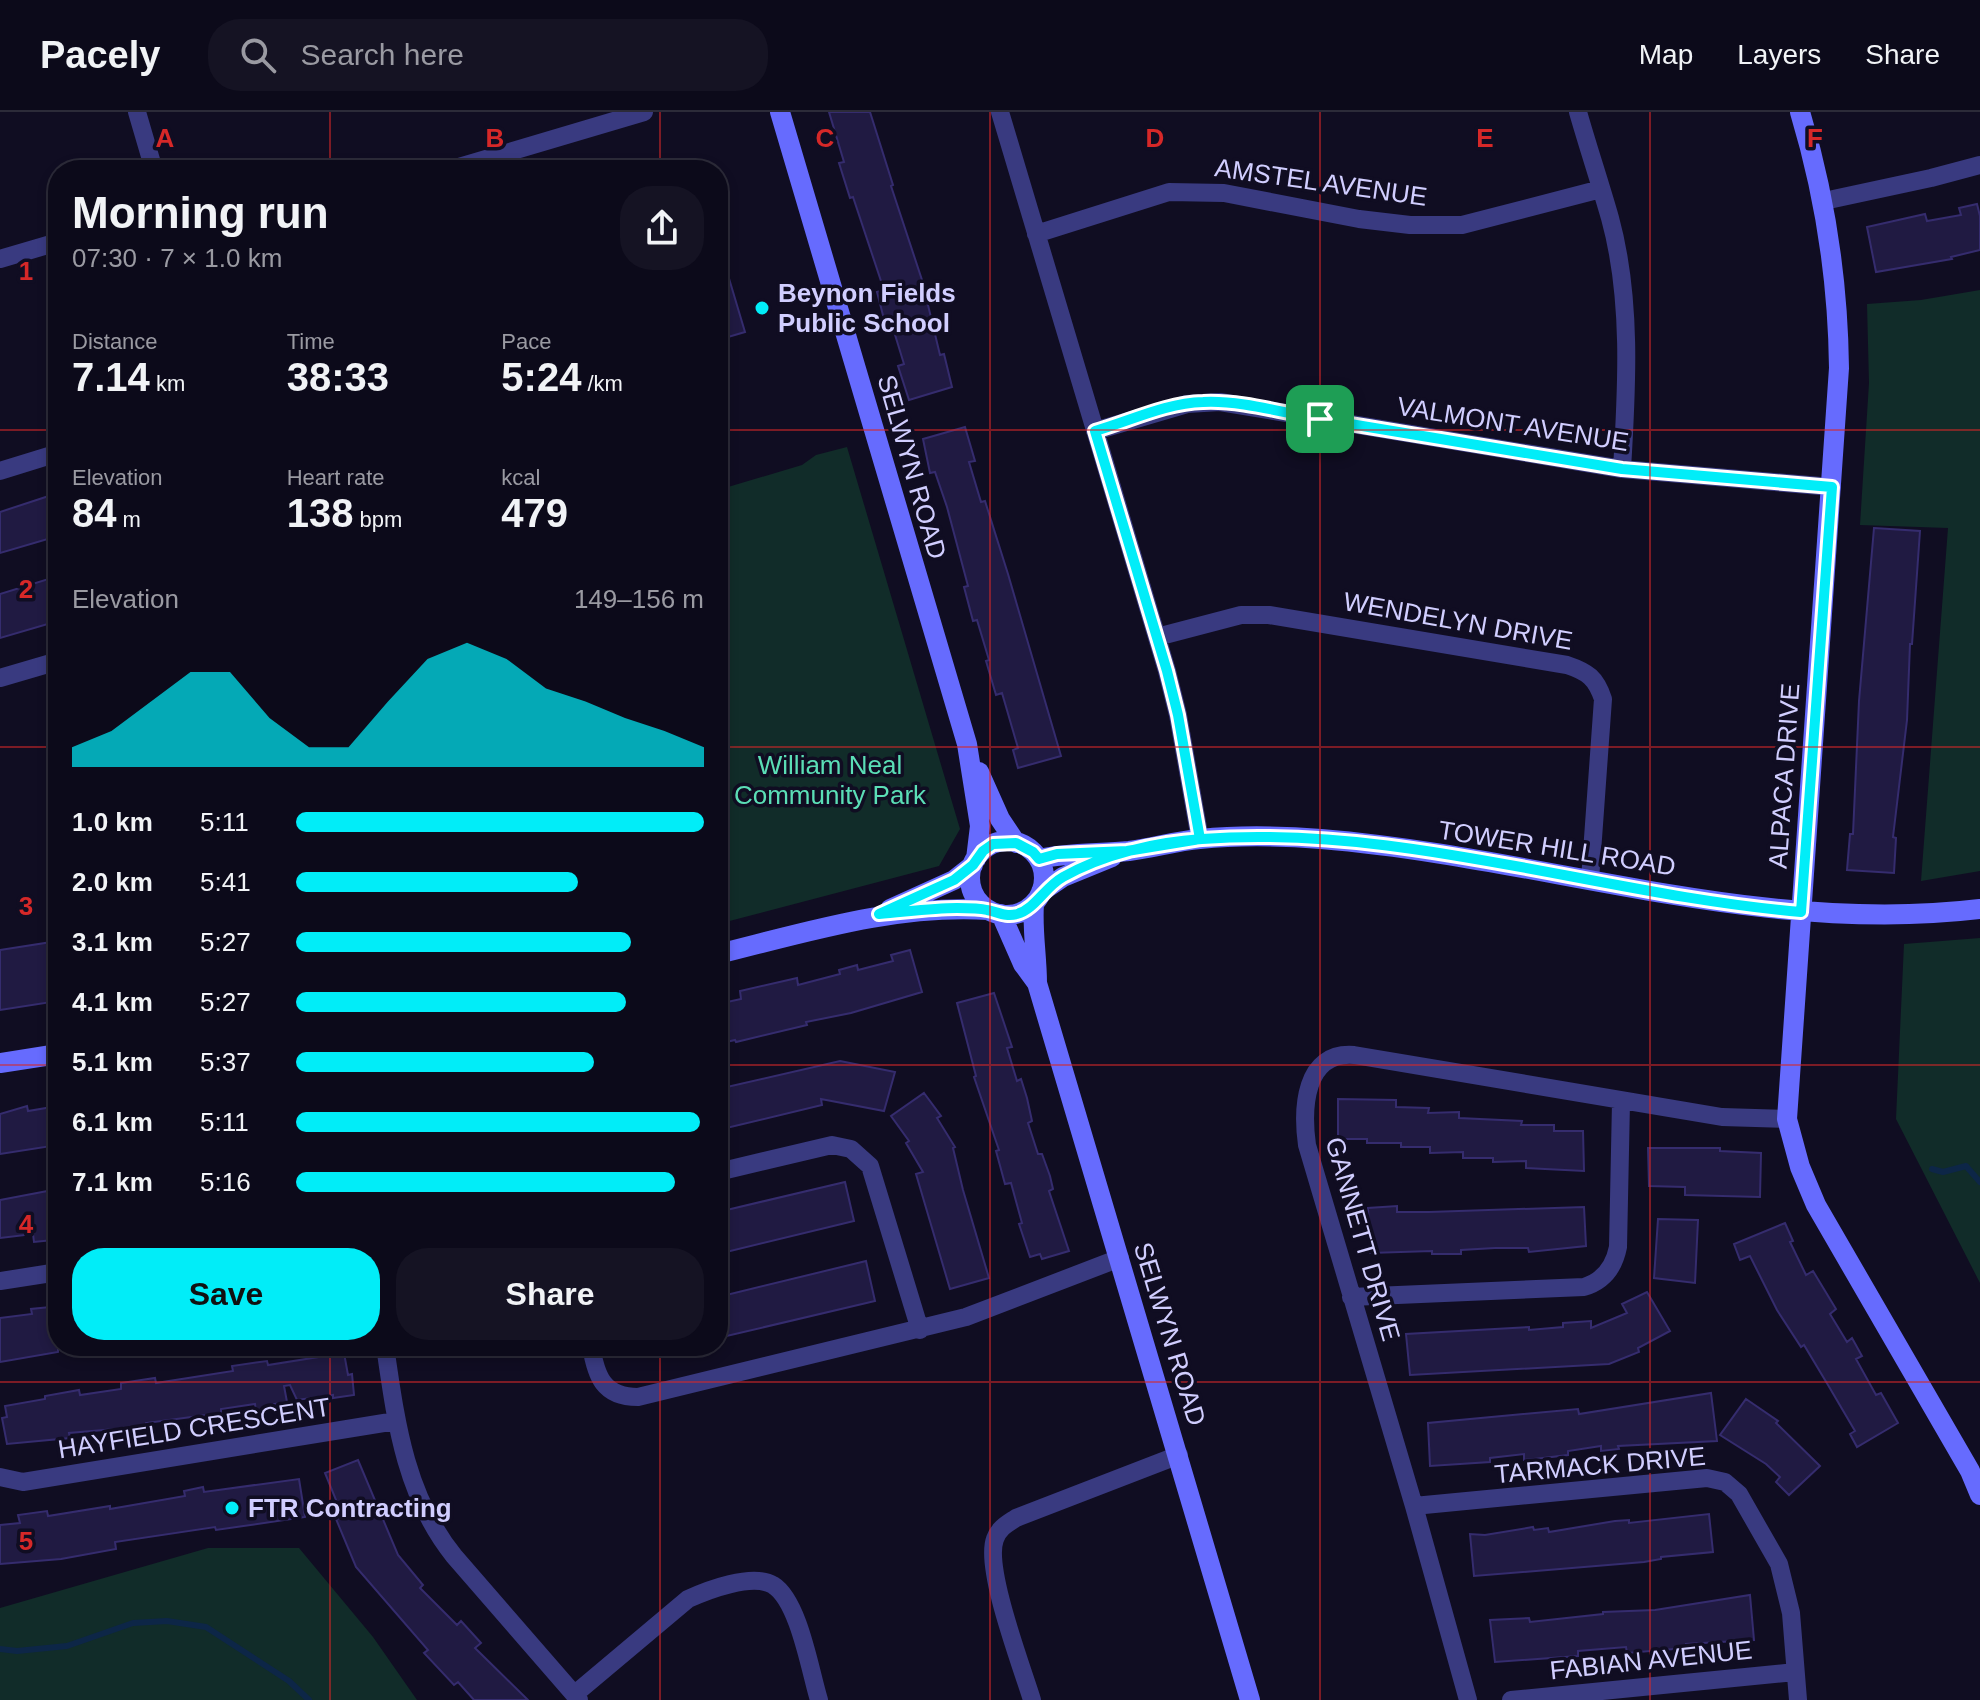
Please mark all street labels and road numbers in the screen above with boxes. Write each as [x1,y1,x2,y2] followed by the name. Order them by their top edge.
[1213,152,1429,212] street label: AMSTEL AVENUE
[871,371,953,563] street label: SELWYN ROAD
[1395,391,1631,457] street label: VALMONT AVENUE
[1341,586,1575,656] street label: WENDELYN DRIVE
[1763,682,1805,870] street label: ALPACA DRIVE
[1436,814,1678,882] street label: TOWER HILL ROAD
[1320,1134,1406,1344] street label: GANNETT DRIVE
[1128,1239,1212,1429] street label: SELWYN ROAD
[56,1392,332,1464] street label: HAYFIELD CRESCENT
[1493,1441,1707,1489] street label: TARMACK DRIVE
[1548,1634,1754,1686] street label: FABIAN AVENUE

